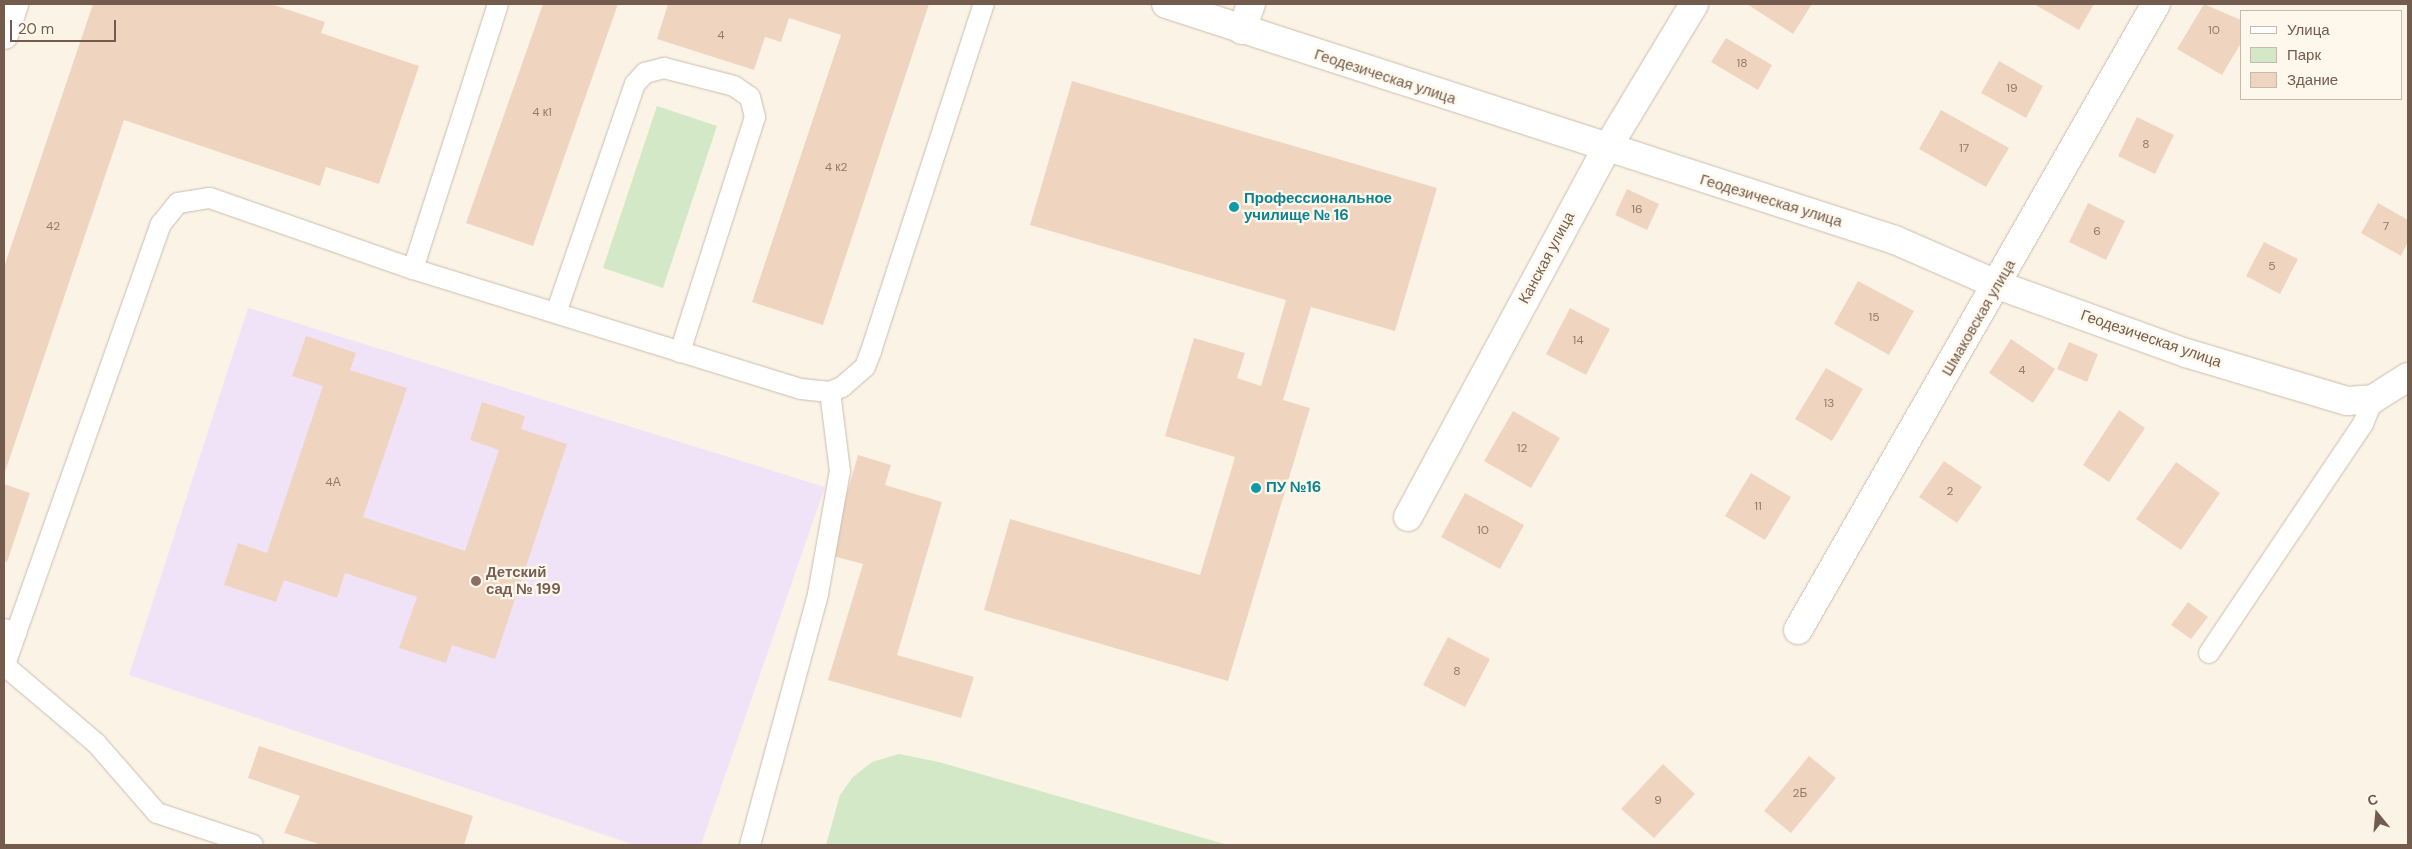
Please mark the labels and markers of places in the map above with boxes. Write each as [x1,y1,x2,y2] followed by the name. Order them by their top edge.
[1244,189,1392,224] place label: Профессиональное училище № 16
[1228,201,1240,213] marker: Профессиональное училище № 16
[1266,479,1321,497] place label: ПУ №16
[1250,482,1262,494] marker: ПУ №16
[486,563,561,598] place label: Детский сад № 199
[470,575,482,587] marker: Детский сад № 199

